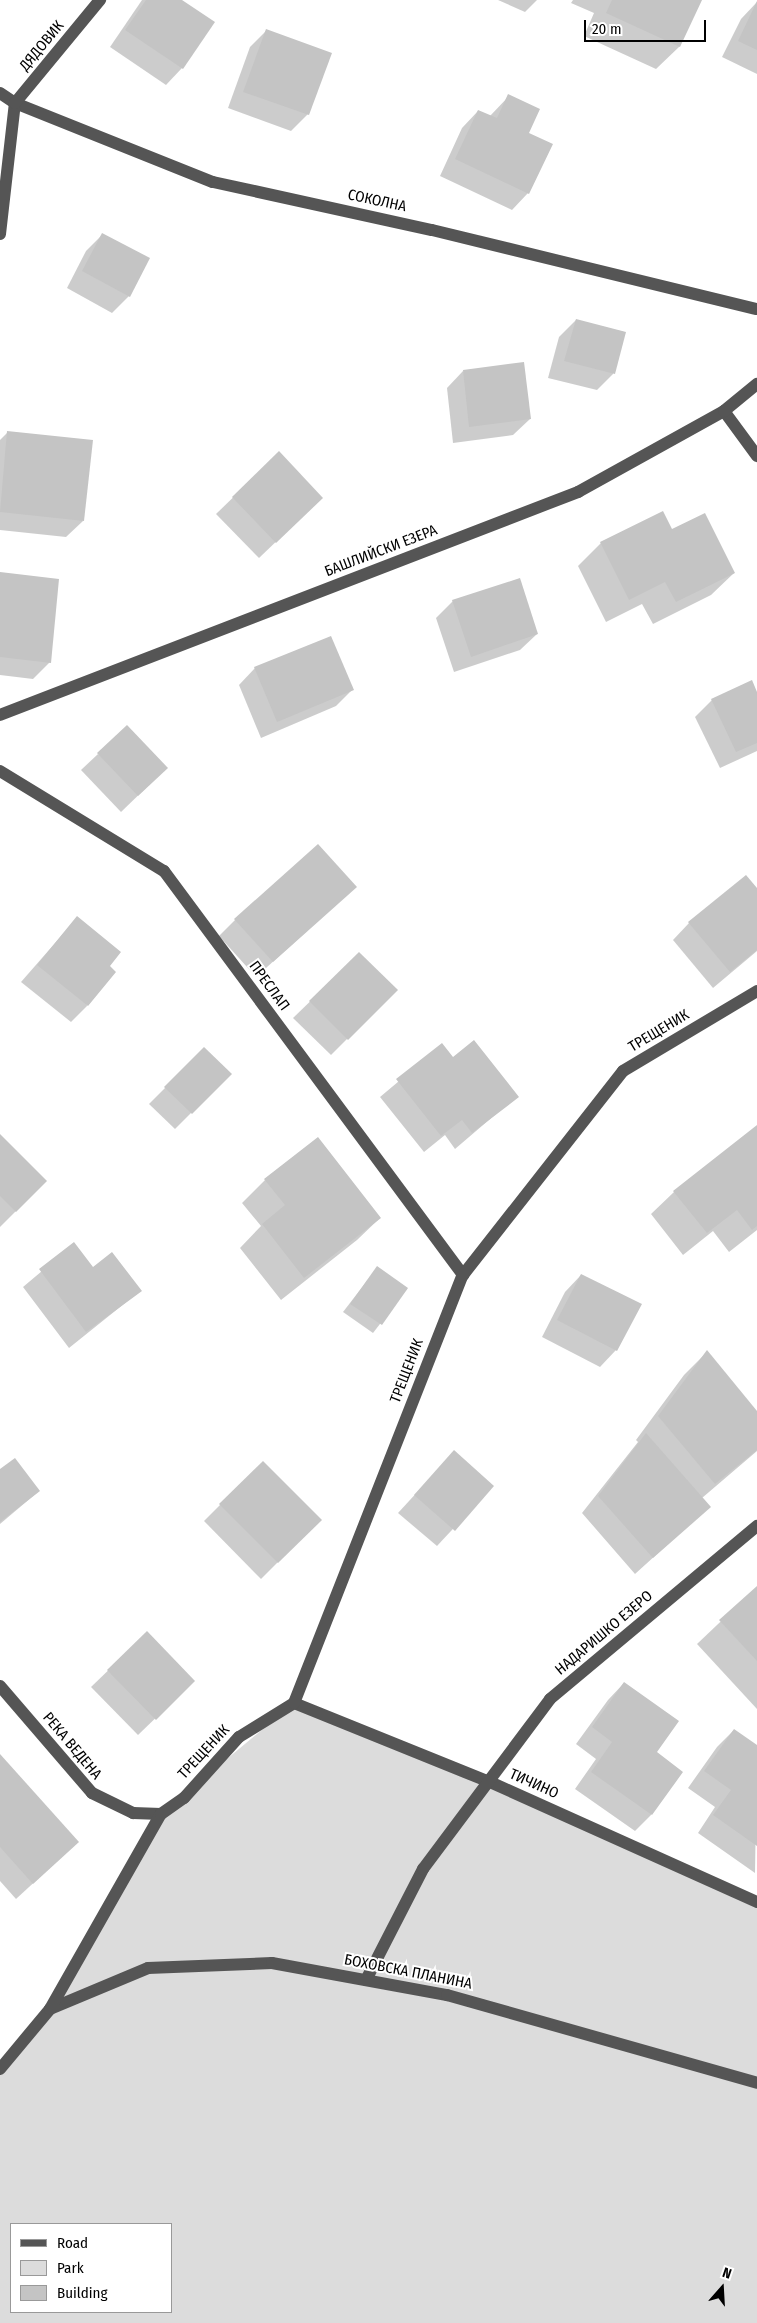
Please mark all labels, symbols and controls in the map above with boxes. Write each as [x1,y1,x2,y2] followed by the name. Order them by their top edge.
[587,10,710,42] scale bar
[16,17,68,75] street label: ДЯДОВИК
[592,20,622,38] text: 20 m
[346,186,408,216] street label: СОКОЛНА
[322,521,440,581] street label: БАШЛИЙСКИ ЕЗЕРА
[245,958,293,1014] street label: ПРЕСЛАП
[625,1006,693,1056] street label: ТРЕЩЕНИК
[386,1336,428,1406] street label: ТРЕЩЕНИК
[552,1587,656,1679] street label: НАДАРИШКО ЕЗЕРО
[39,1709,105,1783] street label: РЕКА ВЕДЕНА
[174,1721,234,1783] street label: ТРЕЩЕНИК
[507,1765,561,1803] street label: ТИЧИНО
[343,1951,473,1993] street label: БОХОВСКА ПЛАНИНА
[10,2223,172,2313] legend
[57,2234,88,2252] text: Road
[57,2259,84,2277] text: Park
[697,2263,747,2313] north arrow
[720,2264,734,2283] text: N
[57,2284,108,2302] text: Building

